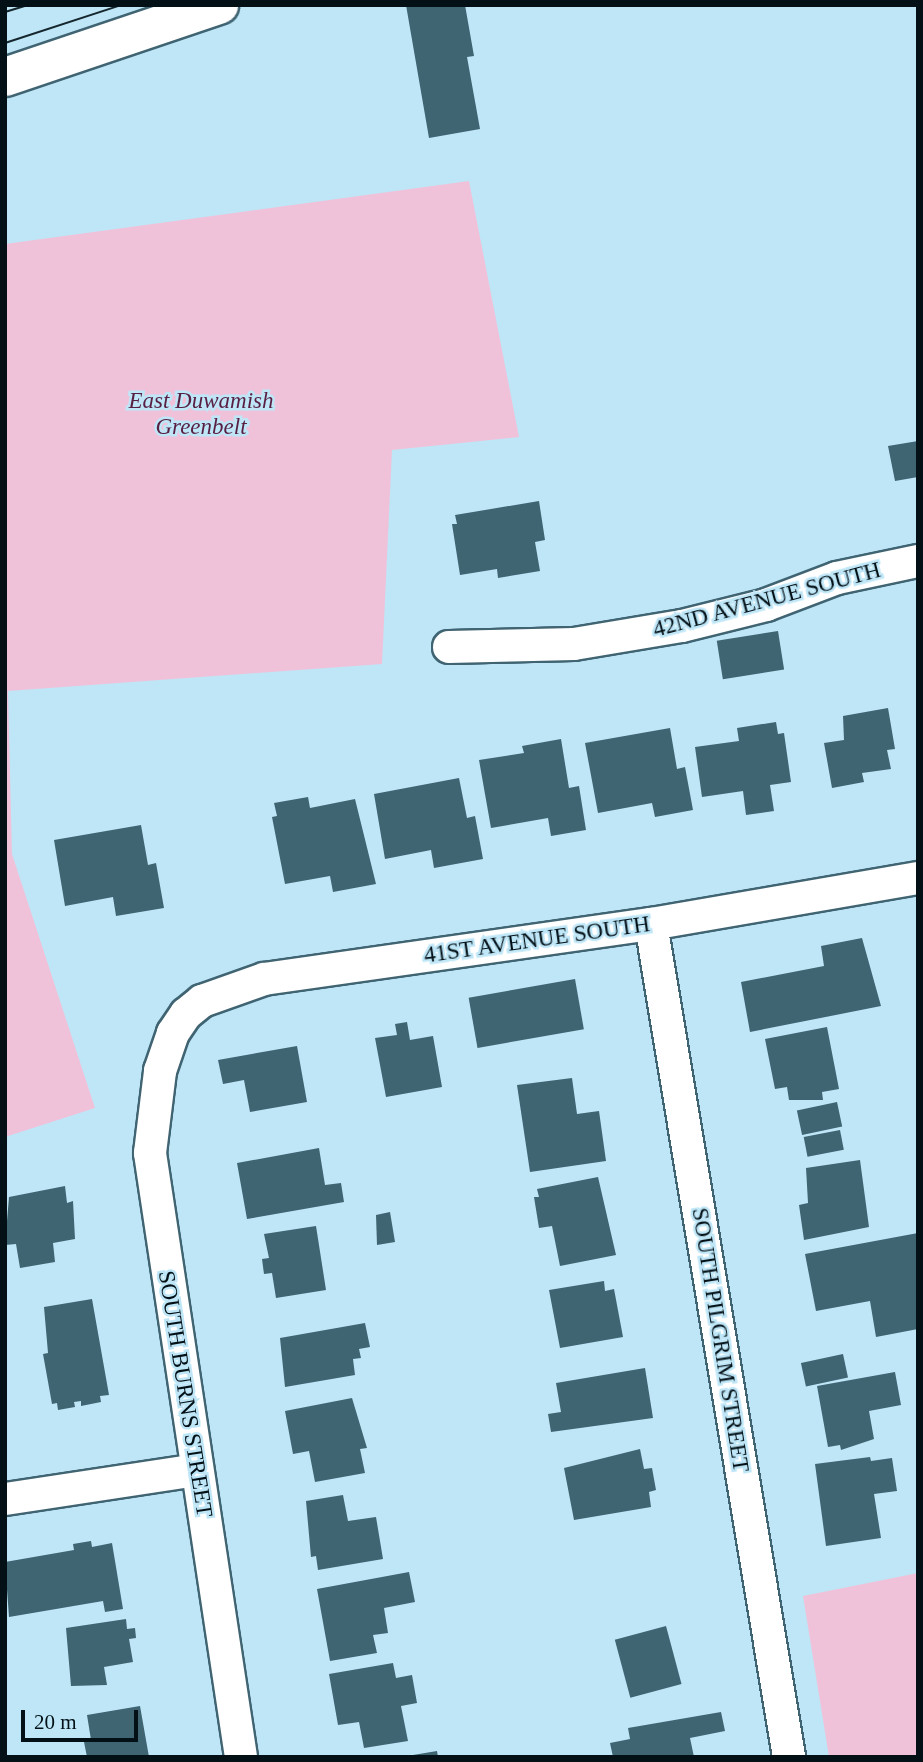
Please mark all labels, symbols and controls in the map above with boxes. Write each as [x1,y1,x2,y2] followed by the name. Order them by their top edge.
[128,387,274,441] park label: East Duwamish Greenbelt
[649,556,885,644] street label: 42ND AVENUE SOUTH
[421,910,653,970] street label: 41ST AVENUE SOUTH
[685,1206,755,1474] street label: SOUTH PILGRIM STREET
[152,1269,218,1519] street label: SOUTH BURNS STREET
[24,1696,142,1740] scale bar
[34,1710,77,1734] text: 20 m

